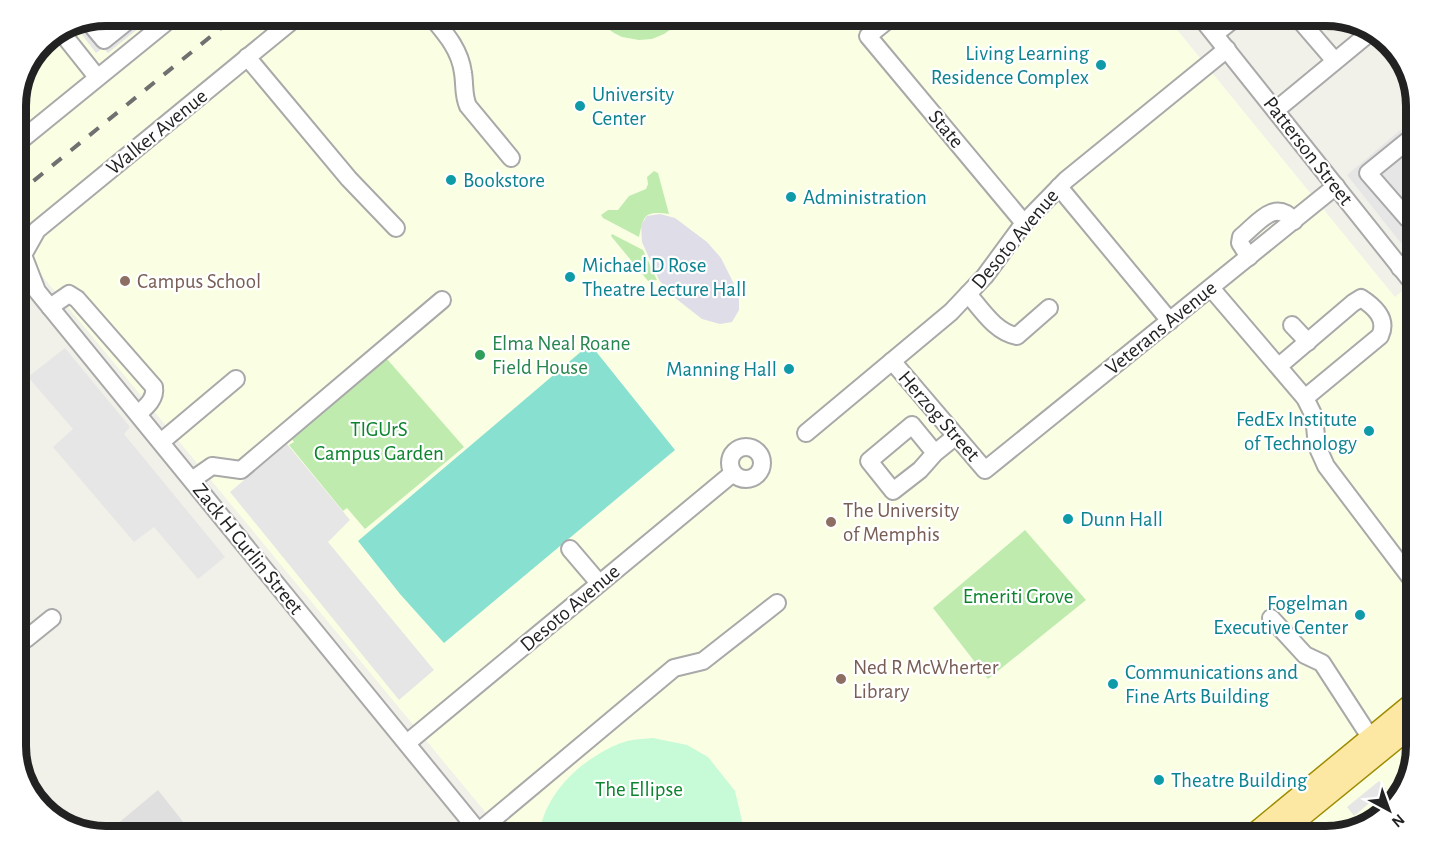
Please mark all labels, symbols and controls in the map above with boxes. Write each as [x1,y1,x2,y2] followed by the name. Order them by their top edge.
[931,43,1090,88] place label: Living Learning Residence Complex
[1094,58,1108,72] marker: Living Learning Residence Complex
[592,84,674,129] place label: University Center
[103,85,211,179] street label: Walker Avenue
[1259,93,1357,209] street label: Patterson Street
[573,99,587,113] marker: University Center
[924,106,968,152] street label: State
[463,170,545,191] place label: Bookstore
[444,173,458,187] marker: Bookstore
[968,185,1062,293] street label: Desoto Avenue
[803,187,927,208] place label: Administration
[784,190,798,204] marker: Administration
[582,255,746,300] place label: Michael D Rose Theatre Lecture Hall
[563,270,577,284] marker: Michael D Rose Theatre Lecture Hall
[137,271,261,292] place label: Campus School
[118,274,132,288] marker: Campus School
[1102,277,1220,379] street label: Veterans Avenue
[492,333,630,378] place label: Elma Neal Roane Field House
[473,348,487,362] marker: Elma Neal Roane Field House
[666,359,777,380] place label: Manning Hall
[782,362,796,376] marker: Manning Hall
[894,367,984,465] street label: Herzog Street
[1236,409,1357,454] place label: FedEx Institute of Technology
[314,419,444,464] park label: TIGUrS Campus Garden
[1362,424,1376,438] marker: FedEx Institute of Technology
[189,480,307,619] street label: Zack H Curlin Street
[843,500,959,545] place label: The University of Memphis
[1080,509,1163,530] place label: Dunn Hall
[1061,512,1075,526] marker: Dunn Hall
[824,515,838,529] marker: The University of Memphis
[516,561,624,655] street label: Desoto Avenue
[963,586,1073,607] park label: Emeriti Grove
[1213,593,1348,638] place label: Fogelman Executive Center
[1353,608,1367,622] marker: Fogelman Executive Center
[853,657,999,702] place label: Ned R McWherter Library
[1125,662,1298,707] place label: Communications and Fine Arts Building
[834,672,848,686] marker: Ned R McWherter Library
[1106,677,1120,691] marker: Communications and Fine Arts Building
[1171,770,1308,791] place label: Theatre Building
[1152,773,1166,787] marker: Theatre Building
[595,779,683,800] park label: The Ellipse
[1359,780,1419,840] north arrow
[1389,811,1408,830] text: N

